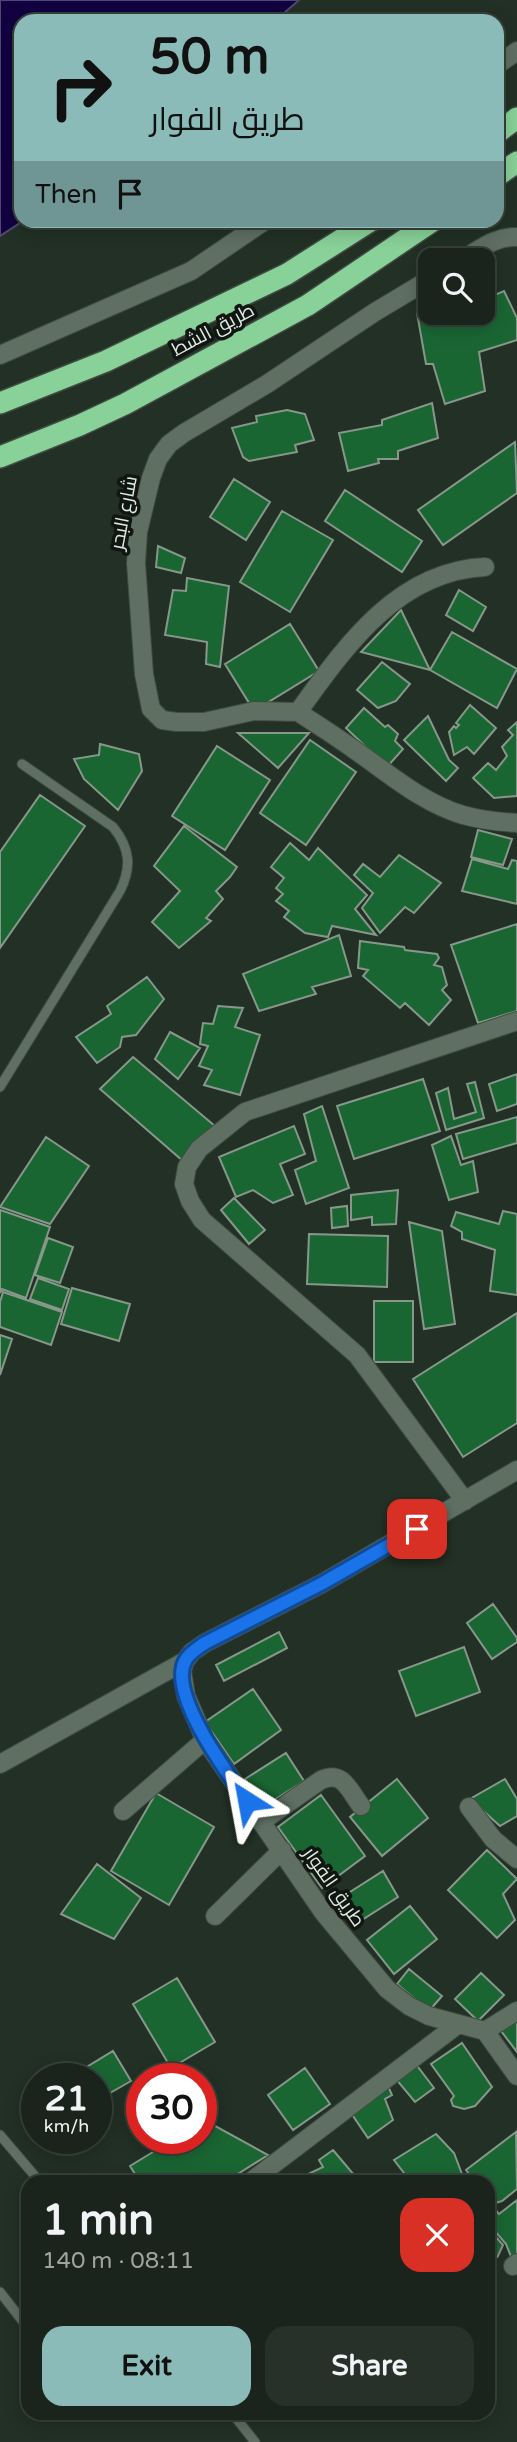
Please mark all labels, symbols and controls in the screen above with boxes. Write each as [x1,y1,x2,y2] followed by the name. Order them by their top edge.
[150,28,269,87] text: 50 m
[35,42,126,133] icon: right
[150,101,305,139] text: طريق الفوار
[111,175,149,213] icon: arrive
[35,179,97,210] text: Then
[418,248,495,325] map controls
[418,248,495,325] button: search
[168,299,258,362] street label: طريق الشط
[106,474,144,553] street label: شارع البحر
[387,1499,447,1559] pin
[398,1510,436,1548] icon: arrive
[210,1764,284,1838] position arrow
[297,1842,369,1932] street label: طريق الفوار
[126,2063,217,2154] speed limit sign: 30
[45,2078,88,2120] text: 21
[44,2115,89,2137] text: km/h
[42,2195,154,2246] text: 1 min
[400,2198,474,2272] button: close
[42,2247,194,2275] text: 140 m · 08:11
[42,2326,251,2406] button: Exit
[265,2326,474,2406] button: Share

